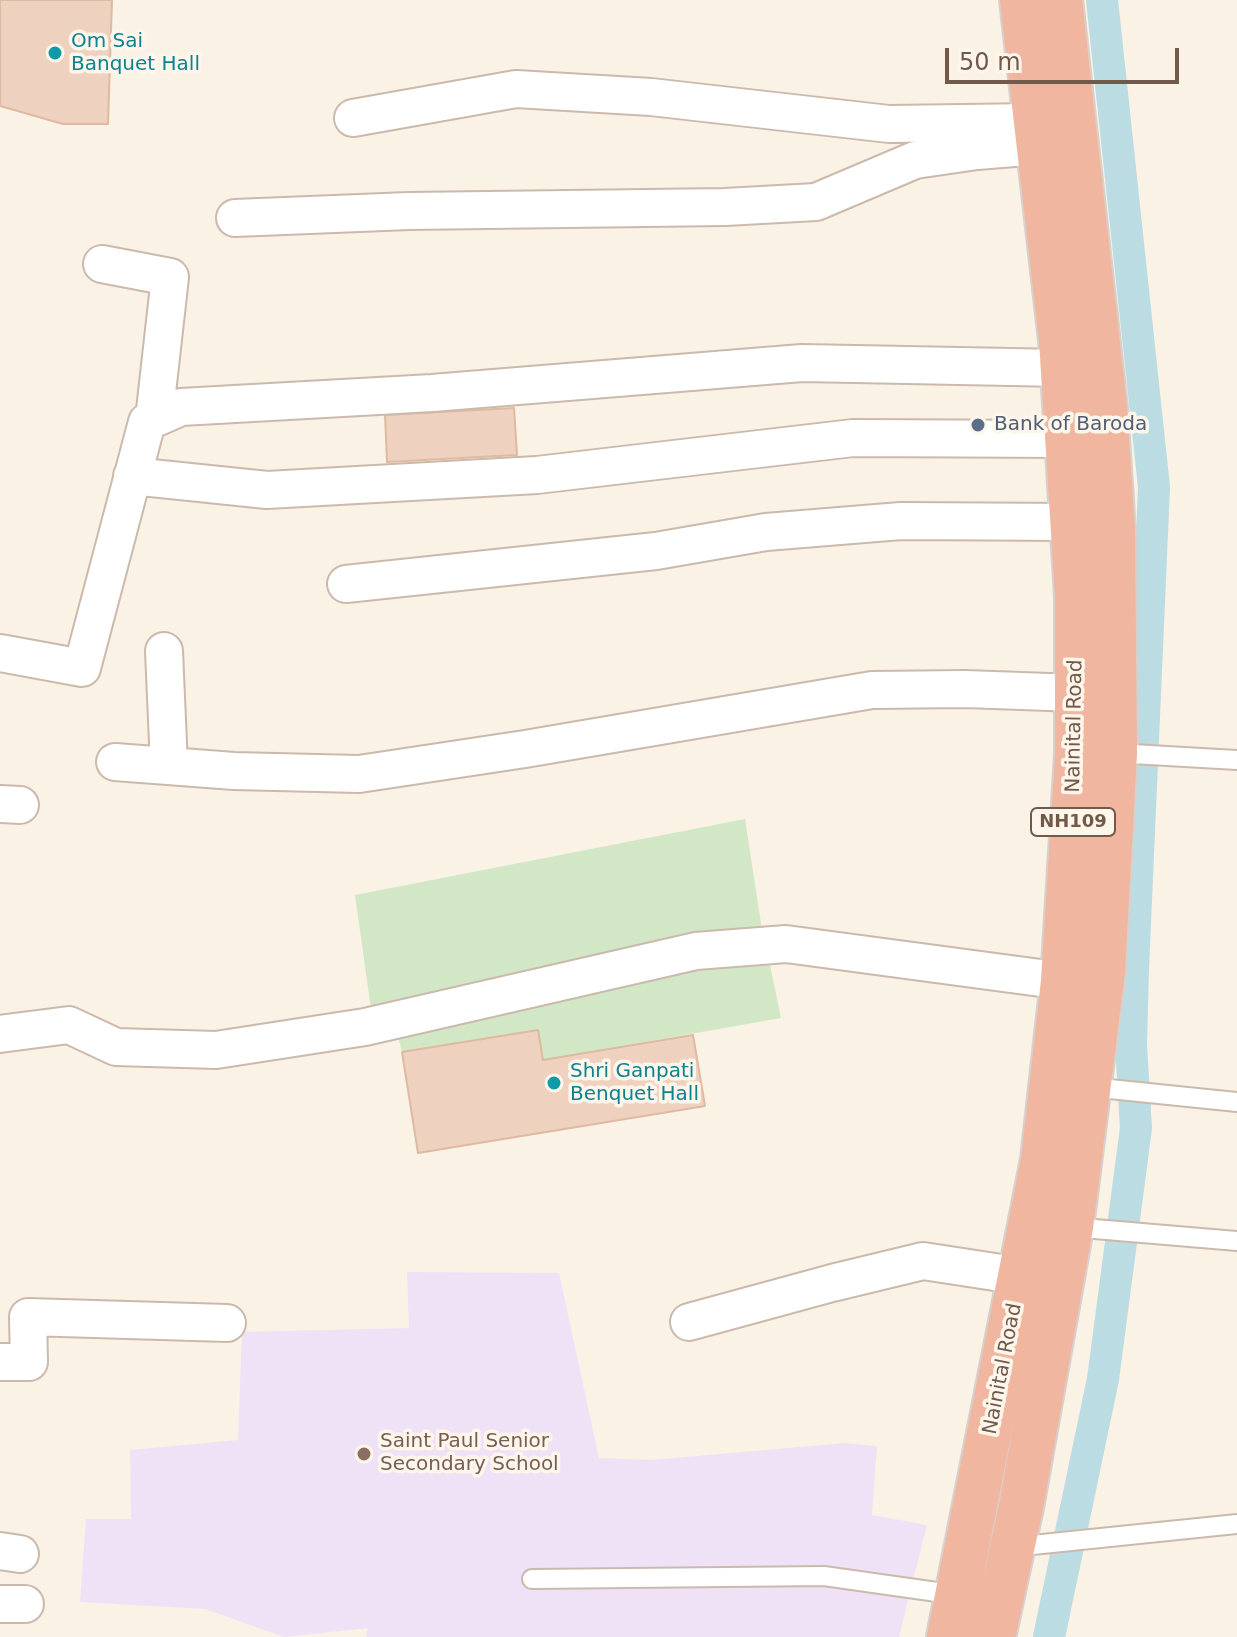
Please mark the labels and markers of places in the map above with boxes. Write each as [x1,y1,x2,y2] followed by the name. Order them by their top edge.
[71,30,200,77] place label: Om Sai Banquet Hall
[46,44,64,62] marker: Om Sai Banquet Hall
[994,413,1147,437] place label: Bank of Baroda
[969,416,987,434] marker: Bank of Baroda
[570,1060,699,1107] place label: Shri Ganpati Benquet Hall
[545,1074,563,1092] marker: Shri Ganpati Benquet Hall
[380,1430,559,1477] place label: Saint Paul Senior Secondary School
[355,1445,373,1463] marker: Saint Paul Senior Secondary School

